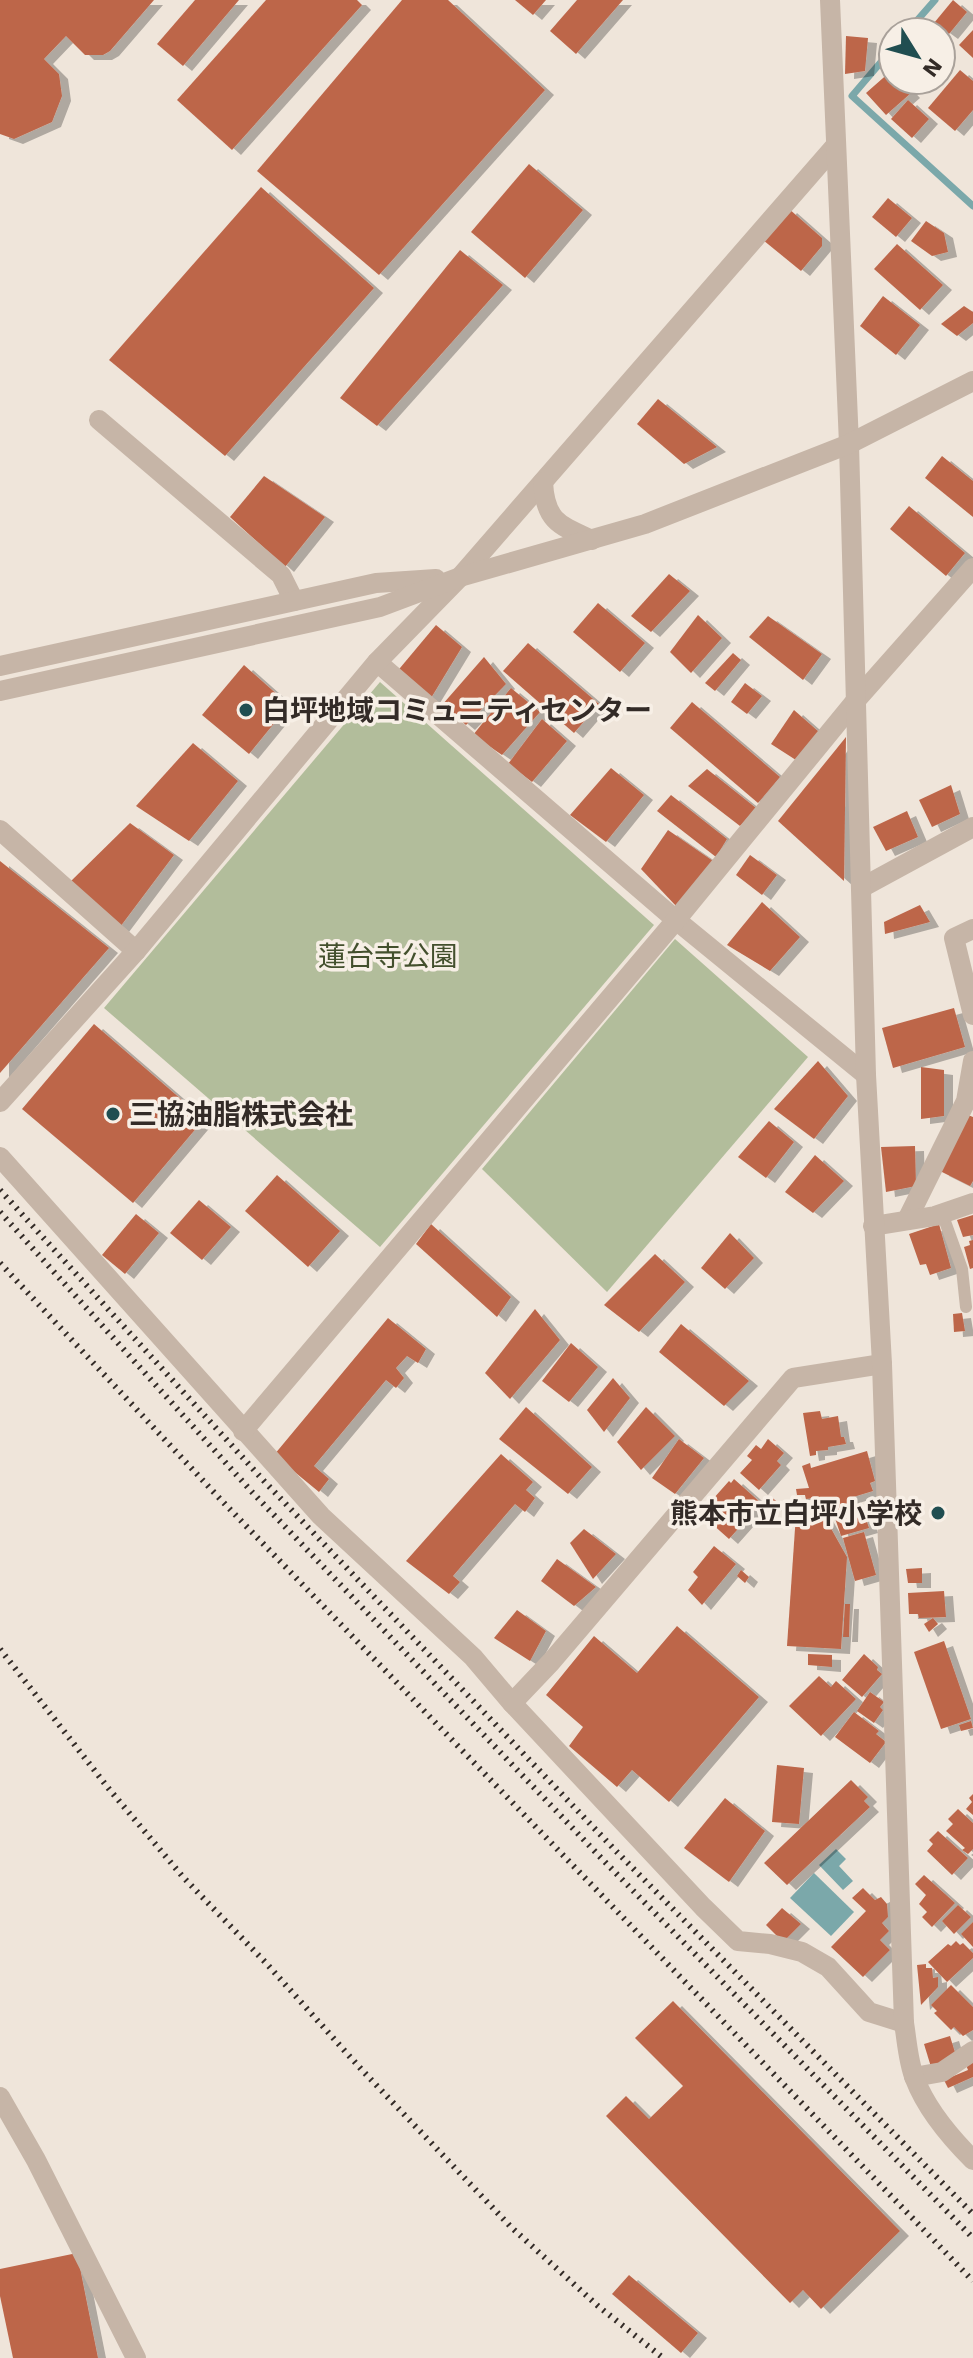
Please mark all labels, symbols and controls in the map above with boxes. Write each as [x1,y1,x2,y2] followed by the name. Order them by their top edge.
[877,16,957,96] north arrow
[918,54,947,82] text: N
[262,694,652,727] place label: 白坪地域コミュニティセンター
[237,701,255,719] marker: 白坪地域コミュニティセンター
[318,940,458,973] park label: 蓮台寺公園
[129,1098,353,1131] place label: 三協油脂株式会社
[104,1105,122,1123] marker: 三協油脂株式会社
[670,1497,922,1530] place label: 熊本市立白坪小学校
[929,1504,947,1522] marker: 熊本市立白坪小学校

